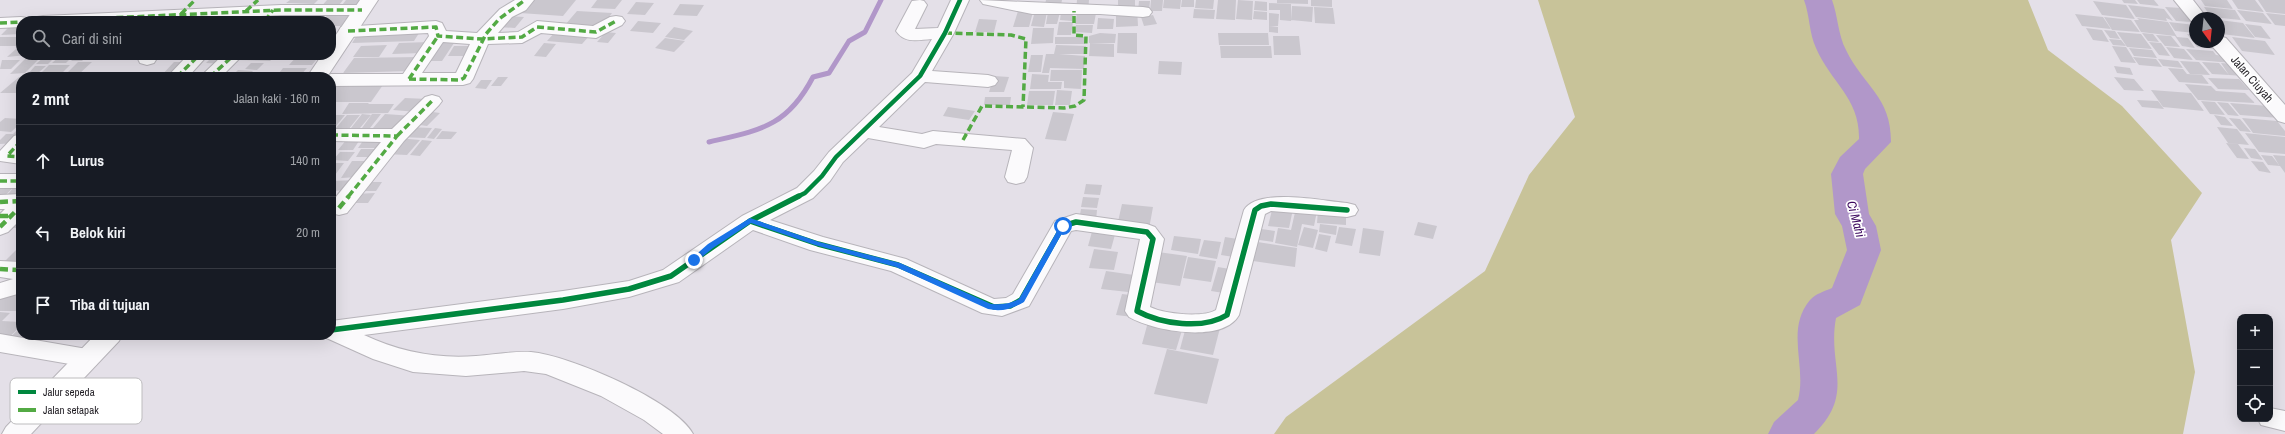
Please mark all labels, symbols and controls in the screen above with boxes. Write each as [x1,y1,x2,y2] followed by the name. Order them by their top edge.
[2189,12,2225,48] north arrow
[16,16,336,60] search box
[30,27,52,49] icon: search
[62,28,122,49] text: Cari di sini
[2227,52,2277,106] street label: Jalan Ciuyah
[32,87,69,110] text: 2 mnt
[233,90,320,107] text: Jalan kaki · 160 m
[32,150,54,172] icon: ahead
[70,150,104,171] text: Lurus
[290,152,320,169] text: 140 m
[1843,199,1869,239] water label: Ci Mahi
[1054,217,1072,235] route start
[32,222,54,244] icon: left
[70,222,125,243] text: Belok kiri
[296,224,320,241] text: 20 m
[685,251,703,269] route end
[32,294,54,316] icon: arrive
[70,294,150,315] text: Tiba di tujuan
[2237,314,2273,422] map controls
[2237,314,2273,350] button: +
[2237,350,2273,386] button: −
[10,378,142,424] legend
[43,385,95,399] text: Jalur sepeda
[2237,386,2273,422] button: locate
[43,403,99,417] text: Jalan setapak

